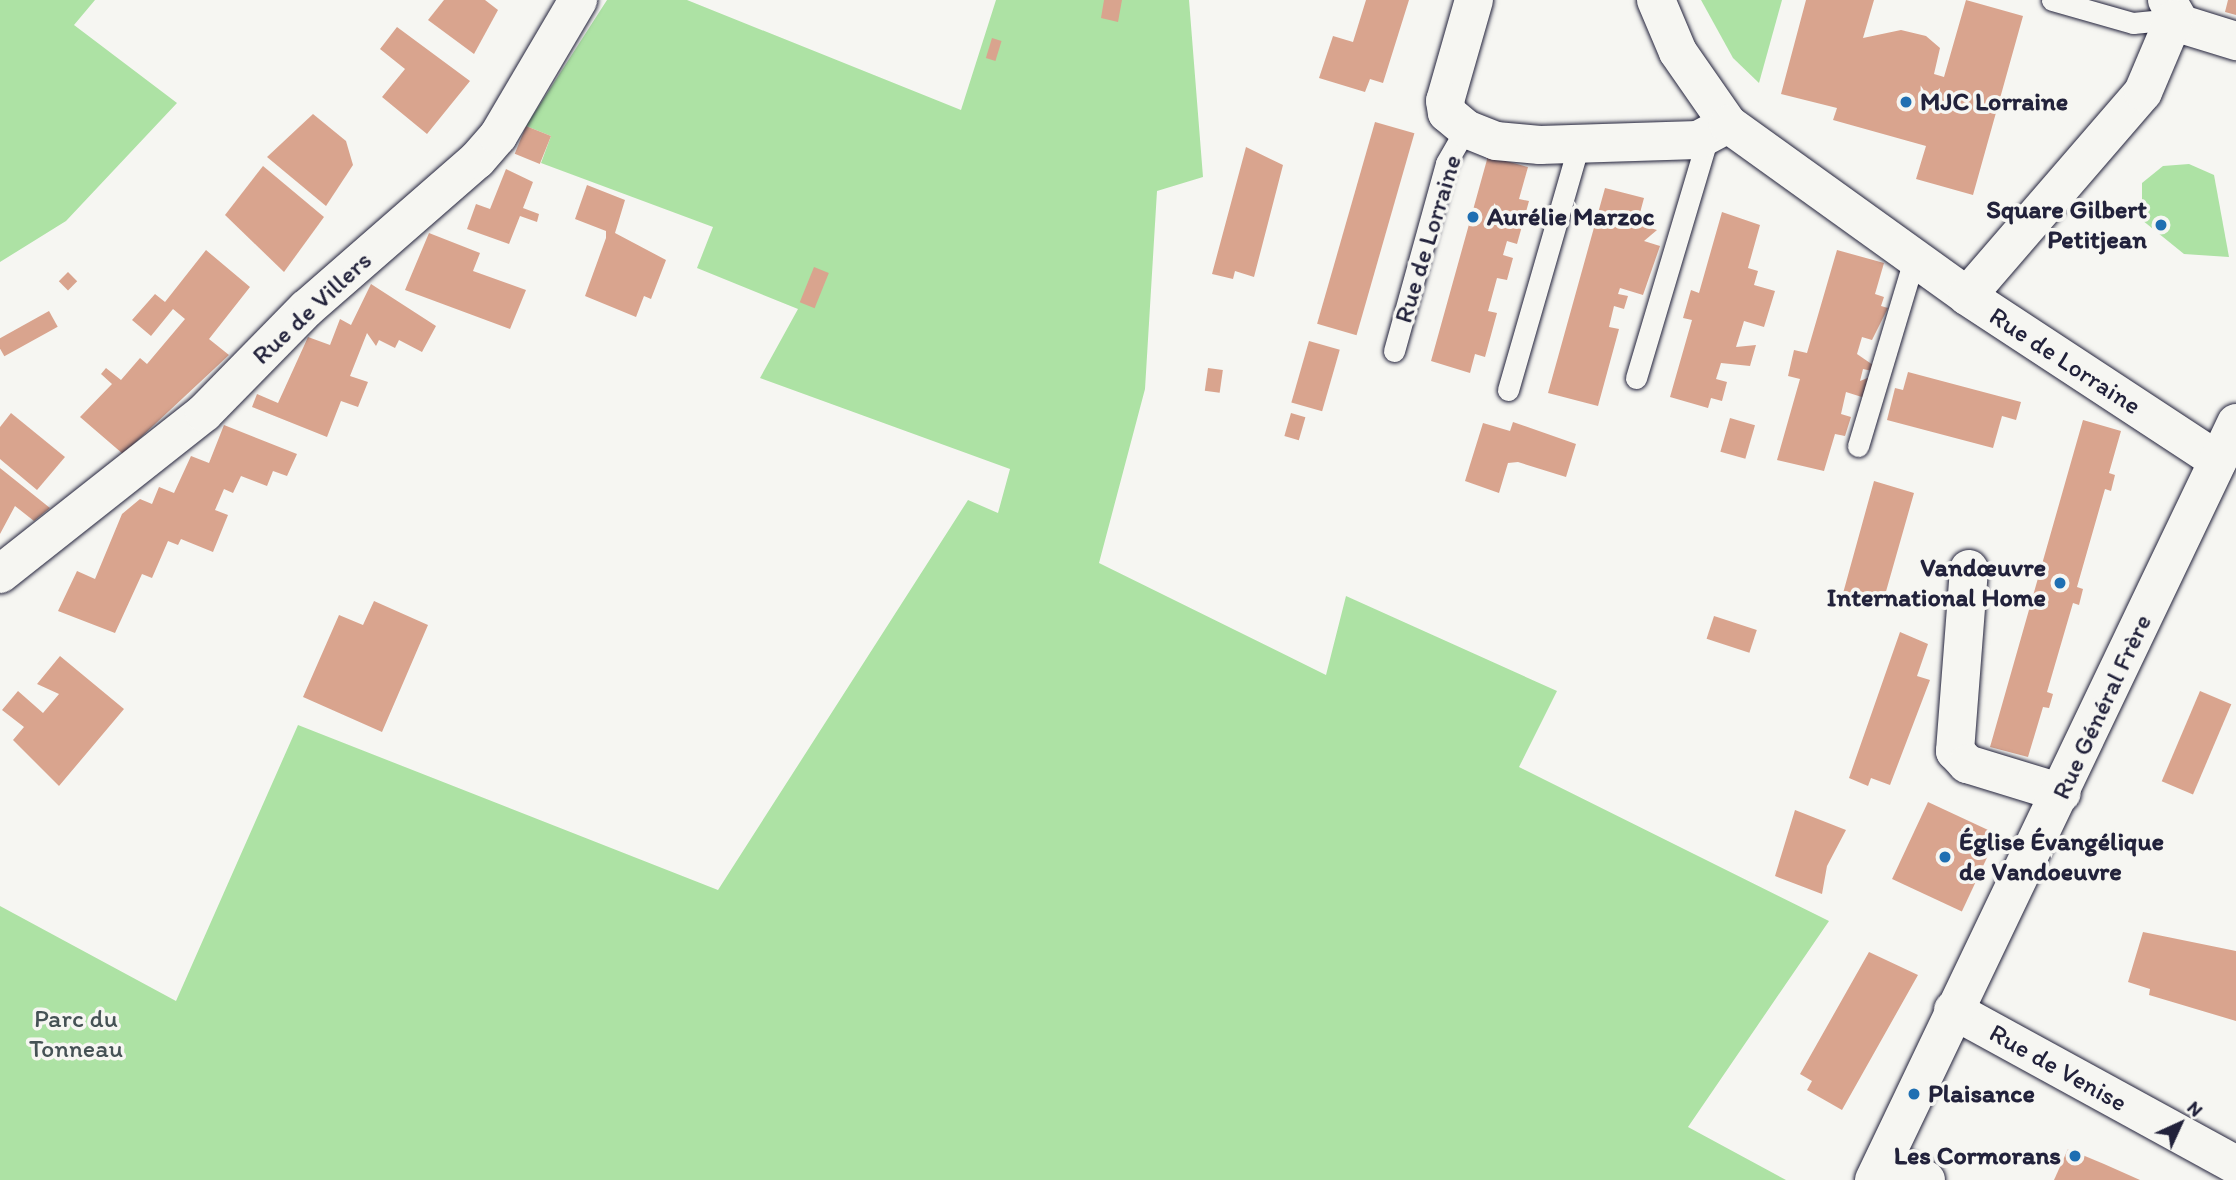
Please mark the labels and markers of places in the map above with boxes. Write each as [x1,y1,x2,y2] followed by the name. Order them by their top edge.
[1920,86,2068,118] place label: MJC Lorraine
[1898,94,1914,110] marker: MJC Lorraine
[1986,194,2147,256] place label: Square Gilbert Petitjean
[1487,201,1654,233] place label: Aurélie Marzoc
[1465,209,1481,225] marker: Aurélie Marzoc
[2153,217,2169,233] marker: Square Gilbert Petitjean
[1826,552,2046,614] place label: Vandœuvre International Home
[2052,575,2068,591] marker: Vandœuvre International Home
[1959,826,2164,888] place label: Église Évangélique de Vandoeuvre
[1937,849,1953,865] marker: Église Évangélique de Vandoeuvre
[1928,1078,2035,1110] place label: Plaisance
[1906,1086,1922,1102] marker: Plaisance
[1893,1140,2061,1172] place label: Les Cormorans
[2067,1148,2083,1164] marker: Les Cormorans

